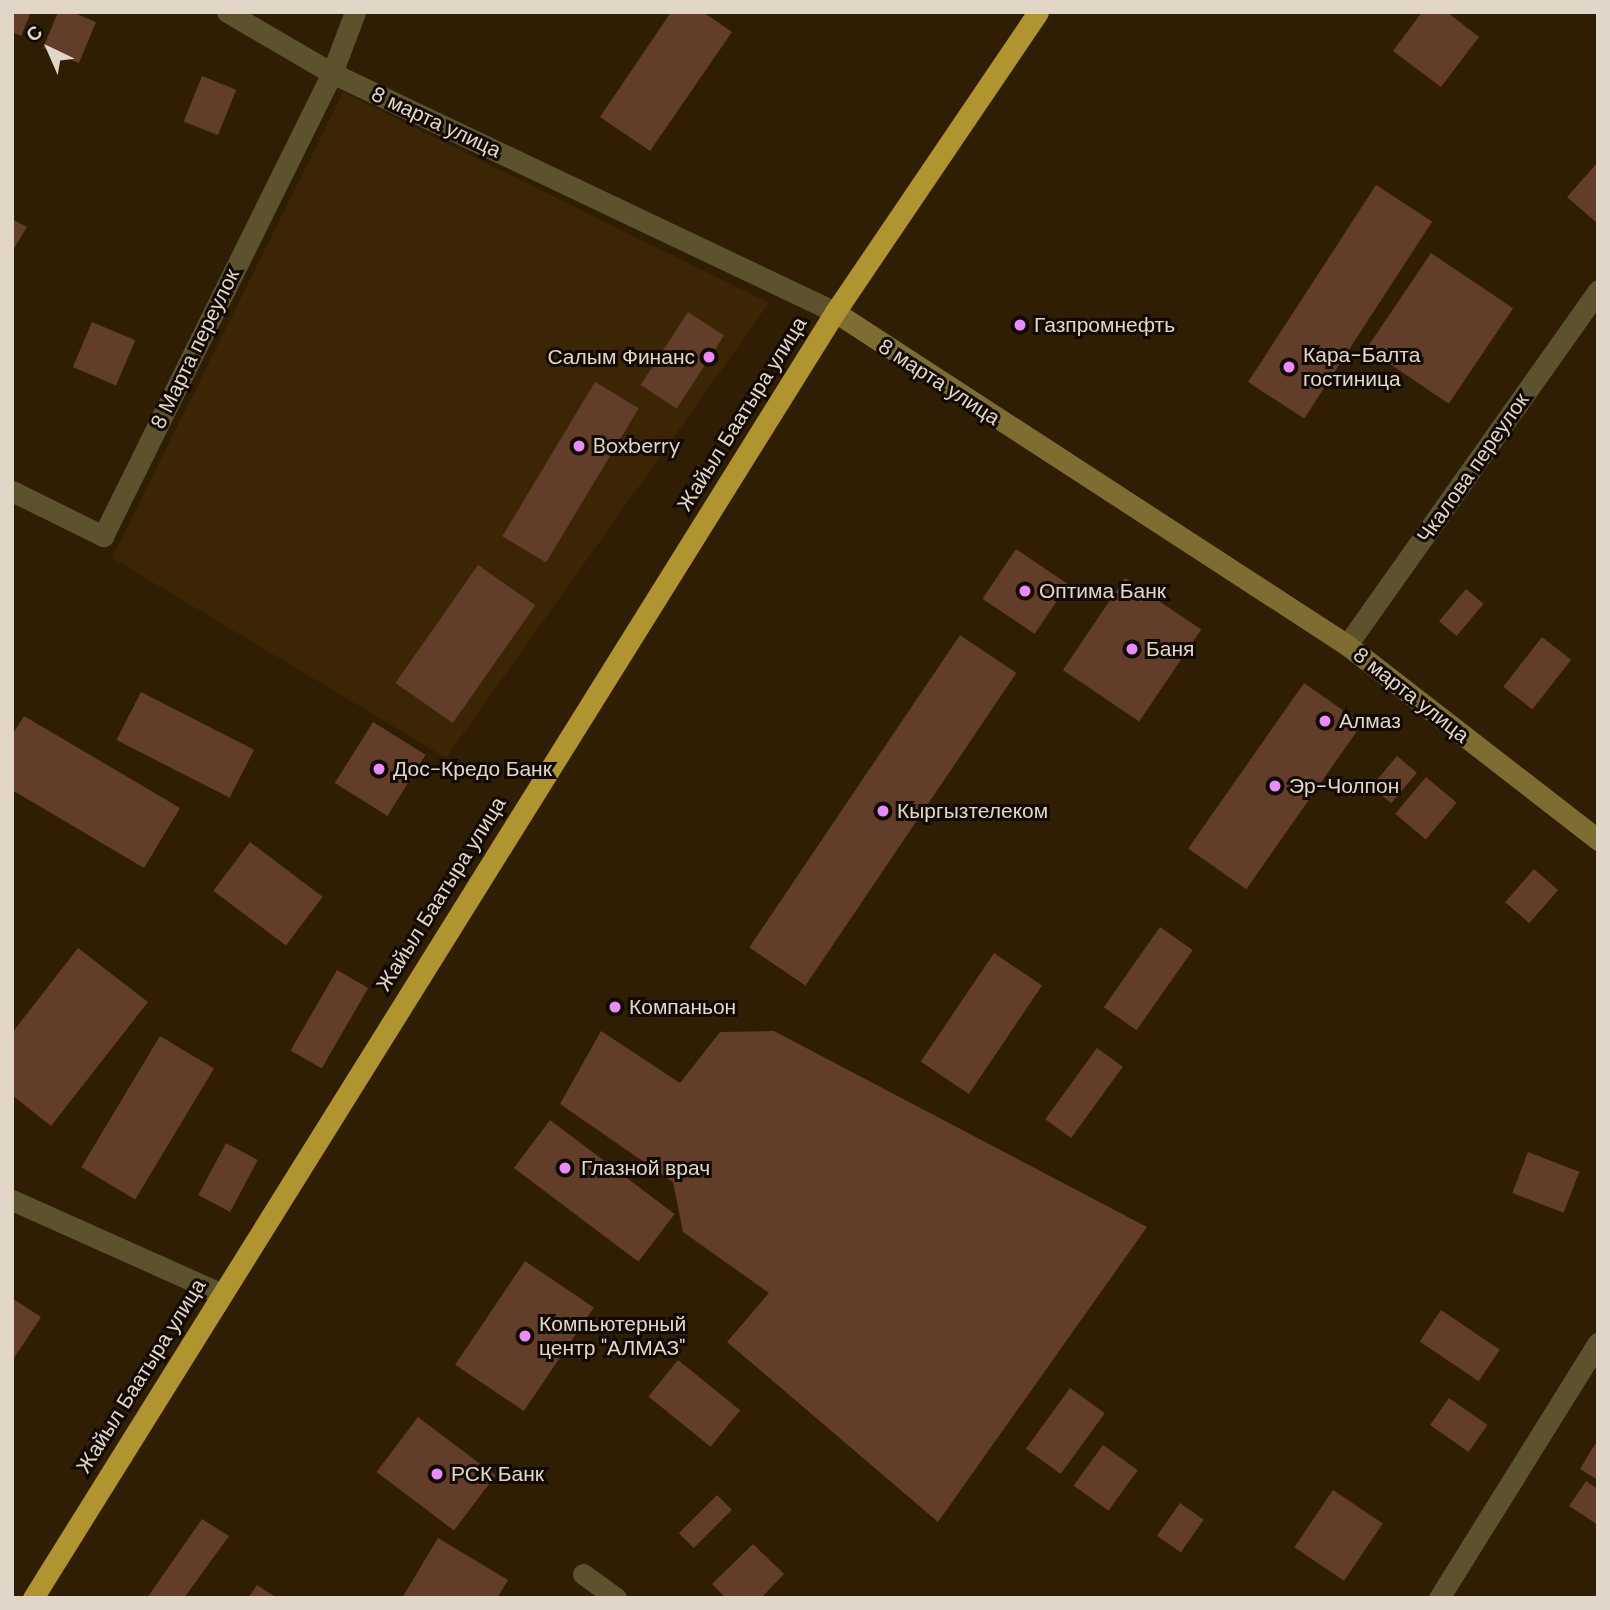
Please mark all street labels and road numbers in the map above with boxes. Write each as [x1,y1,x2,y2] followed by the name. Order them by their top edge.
[367,81,505,163] street label: 8 марта улица
[145,265,245,433] street label: 8 Марта переулок
[672,312,812,516] street label: Жайыл Баатыра улица
[873,333,1005,431] street label: 8 марта улица
[1412,388,1534,548] street label: Чкалова переулок
[1348,642,1474,748] street label: 8 марта улица
[371,792,511,996] street label: Жайыл Баатыра улица
[71,1274,211,1478] street label: Жайыл Баатыра улица

